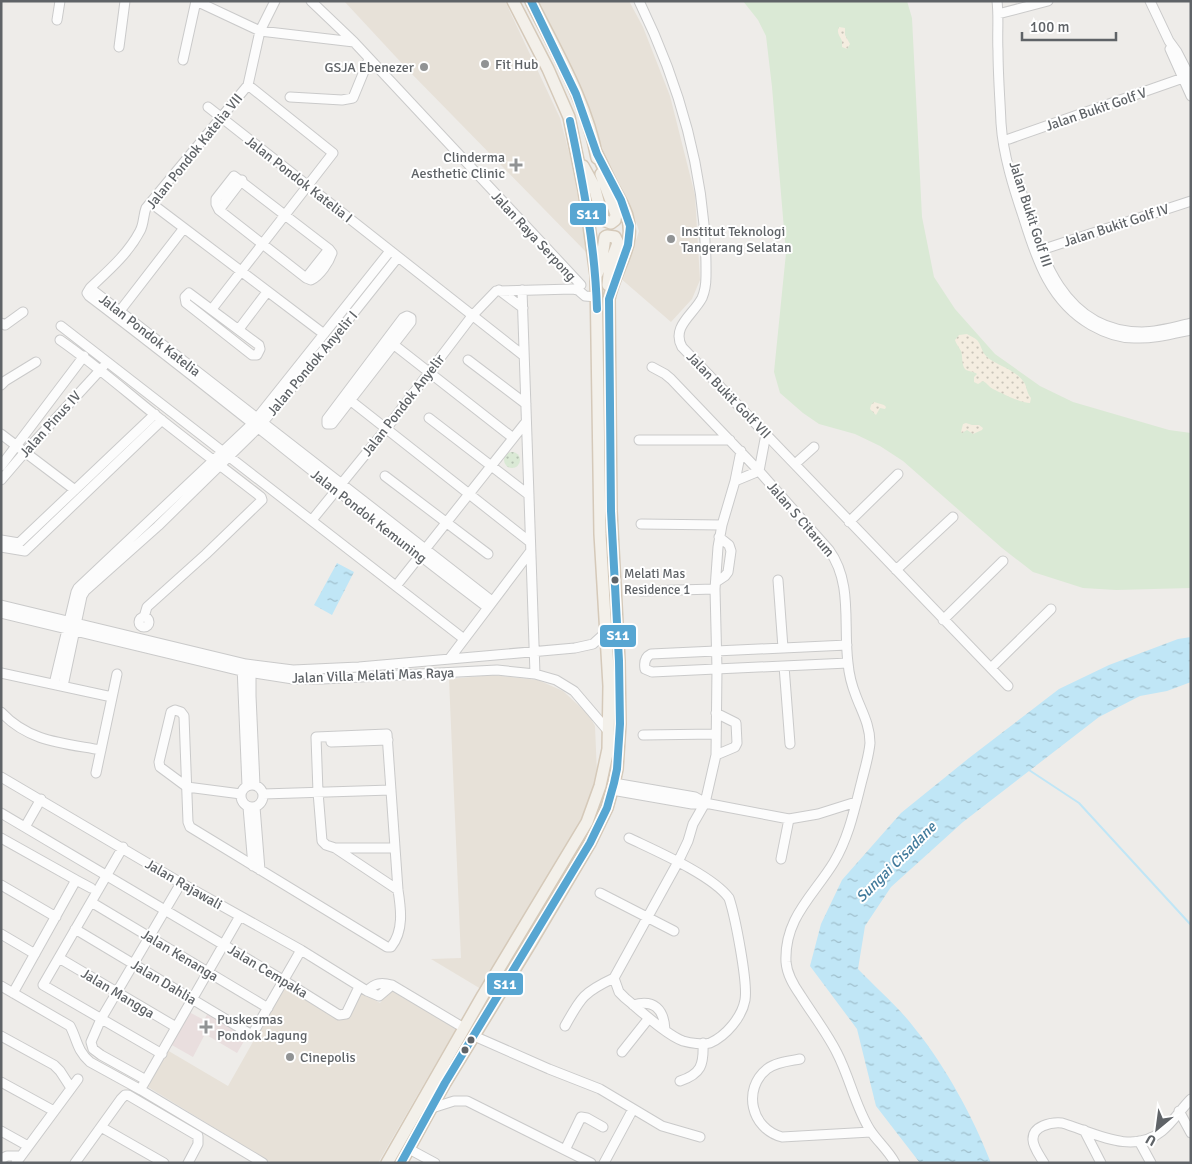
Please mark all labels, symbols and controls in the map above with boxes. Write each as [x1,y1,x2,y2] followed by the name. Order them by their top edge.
[1022,10,1116,42] scale bar
[1030,18,1070,36] text: 100 m
[495,56,539,73] place label: Fit Hub
[479,58,491,70] marker: Fit Hub
[324,59,415,76] place label: GSJA Ebenezer
[418,61,430,73] marker: GSJA Ebenezer
[1043,84,1149,135] street label: Jalan Bukit Golf V
[143,90,246,212] street label: Jalan Pondok Katelia VII
[242,132,356,227] street label: Jalan Pondok Katelia I
[411,149,505,182] place label: Clinderma Aesthetic Clinic
[509,158,523,172] marker: Clinderma Aesthetic Clinic
[1005,159,1056,269] street label: Jalan Bukit Golf III
[488,188,580,285] street label: Jalan Raya Serpong
[1061,200,1171,251] street label: Jalan Bukit Golf IV
[569,202,607,226] line badge: S11
[577,206,600,223] text: S11
[681,223,792,256] place label: Institut Teknologi Tangerang Selatan
[665,233,677,245] marker: Institut Teknologi Tangerang Selatan
[96,290,204,380] street label: Jalan Pondok Katelia
[264,307,361,419] street label: Jalan Pondok Anyelir I
[683,348,774,442] street label: Jalan Bukit Golf VII
[358,350,449,460] street label: Jalan Pondok Anyelir
[16,388,85,461] street label: Jalan Pinus IV
[307,466,430,567] street label: Jalan Pondok Kemuning
[763,478,838,560] street label: Jalan S Citarum
[624,566,690,598] place label: Melati Mas Residence 1
[610,575,620,585] marker: Melati Mas Residence 1
[599,624,637,648] line badge: S11
[607,627,630,644] text: S11
[291,664,455,687] street label: Jalan Villa Melati Mas Raya
[852,817,941,906] water label: Sungai Cisadane
[142,856,225,913] street label: Jalan Rajawali
[138,926,221,985] street label: Jalan Kenanga
[225,941,311,1002] street label: Jalan Cempaka
[128,956,200,1009] street label: Jalan Dahlia
[78,965,158,1022] street label: Jalan Mangga
[486,972,524,996] line badge: S11
[494,976,517,993] text: S11
[217,1011,307,1044] place label: Puskesmas Pondok Jagung
[199,1020,213,1034] marker: Puskesmas Pondok Jagung
[466,1035,476,1045] unlabelled marker
[460,1045,470,1055] unlabelled marker
[300,1049,356,1066] place label: Cinepolis
[284,1051,296,1063] marker: Cinepolis
[1132,1104,1182,1154] north arrow
[1143,1130,1159,1150] text: U

